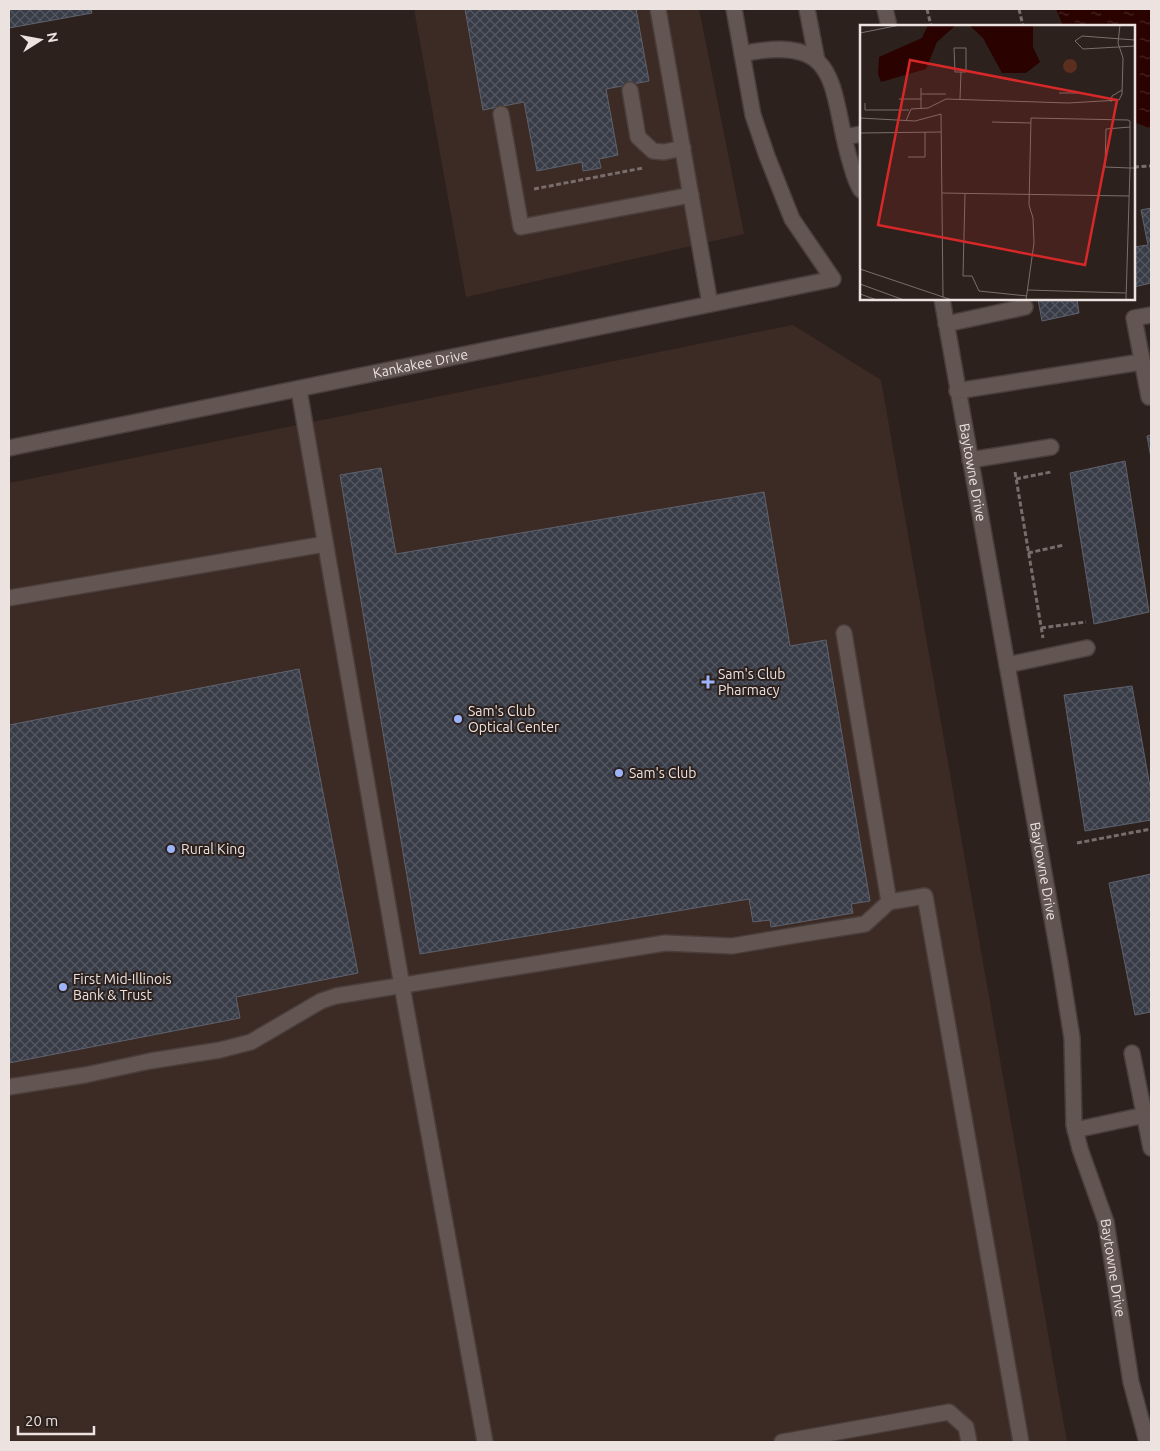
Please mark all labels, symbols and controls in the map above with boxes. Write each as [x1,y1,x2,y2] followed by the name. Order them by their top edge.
[15,15,65,65] north arrow
[860,25,1135,300] inset map
[44,31,62,44] text: N
[371,346,469,381] street label: Kankakee Drive
[956,422,989,523] street label: Baytowne Drive
[718,666,786,698] place label: Sam's Club Pharmacy
[702,676,714,688] marker: Sam's Club Pharmacy
[468,703,560,735] place label: Sam's Club Optical Center
[452,713,464,725] marker: Sam's Club Optical Center
[629,765,697,781] place label: Sam's Club
[613,767,625,779] marker: Sam's Club
[1027,821,1060,921] street label: Baytowne Drive
[181,841,245,857] place label: Rural King
[165,843,177,855] marker: Rural King
[73,971,172,1003] place label: First Mid-Illinois Bank & Trust
[57,981,69,993] marker: First Mid-Illinois Bank & Trust
[1098,1217,1129,1318] street label: Baytowne Drive
[18,1404,94,1436] scale bar
[25,1412,58,1429] text: 20 m

